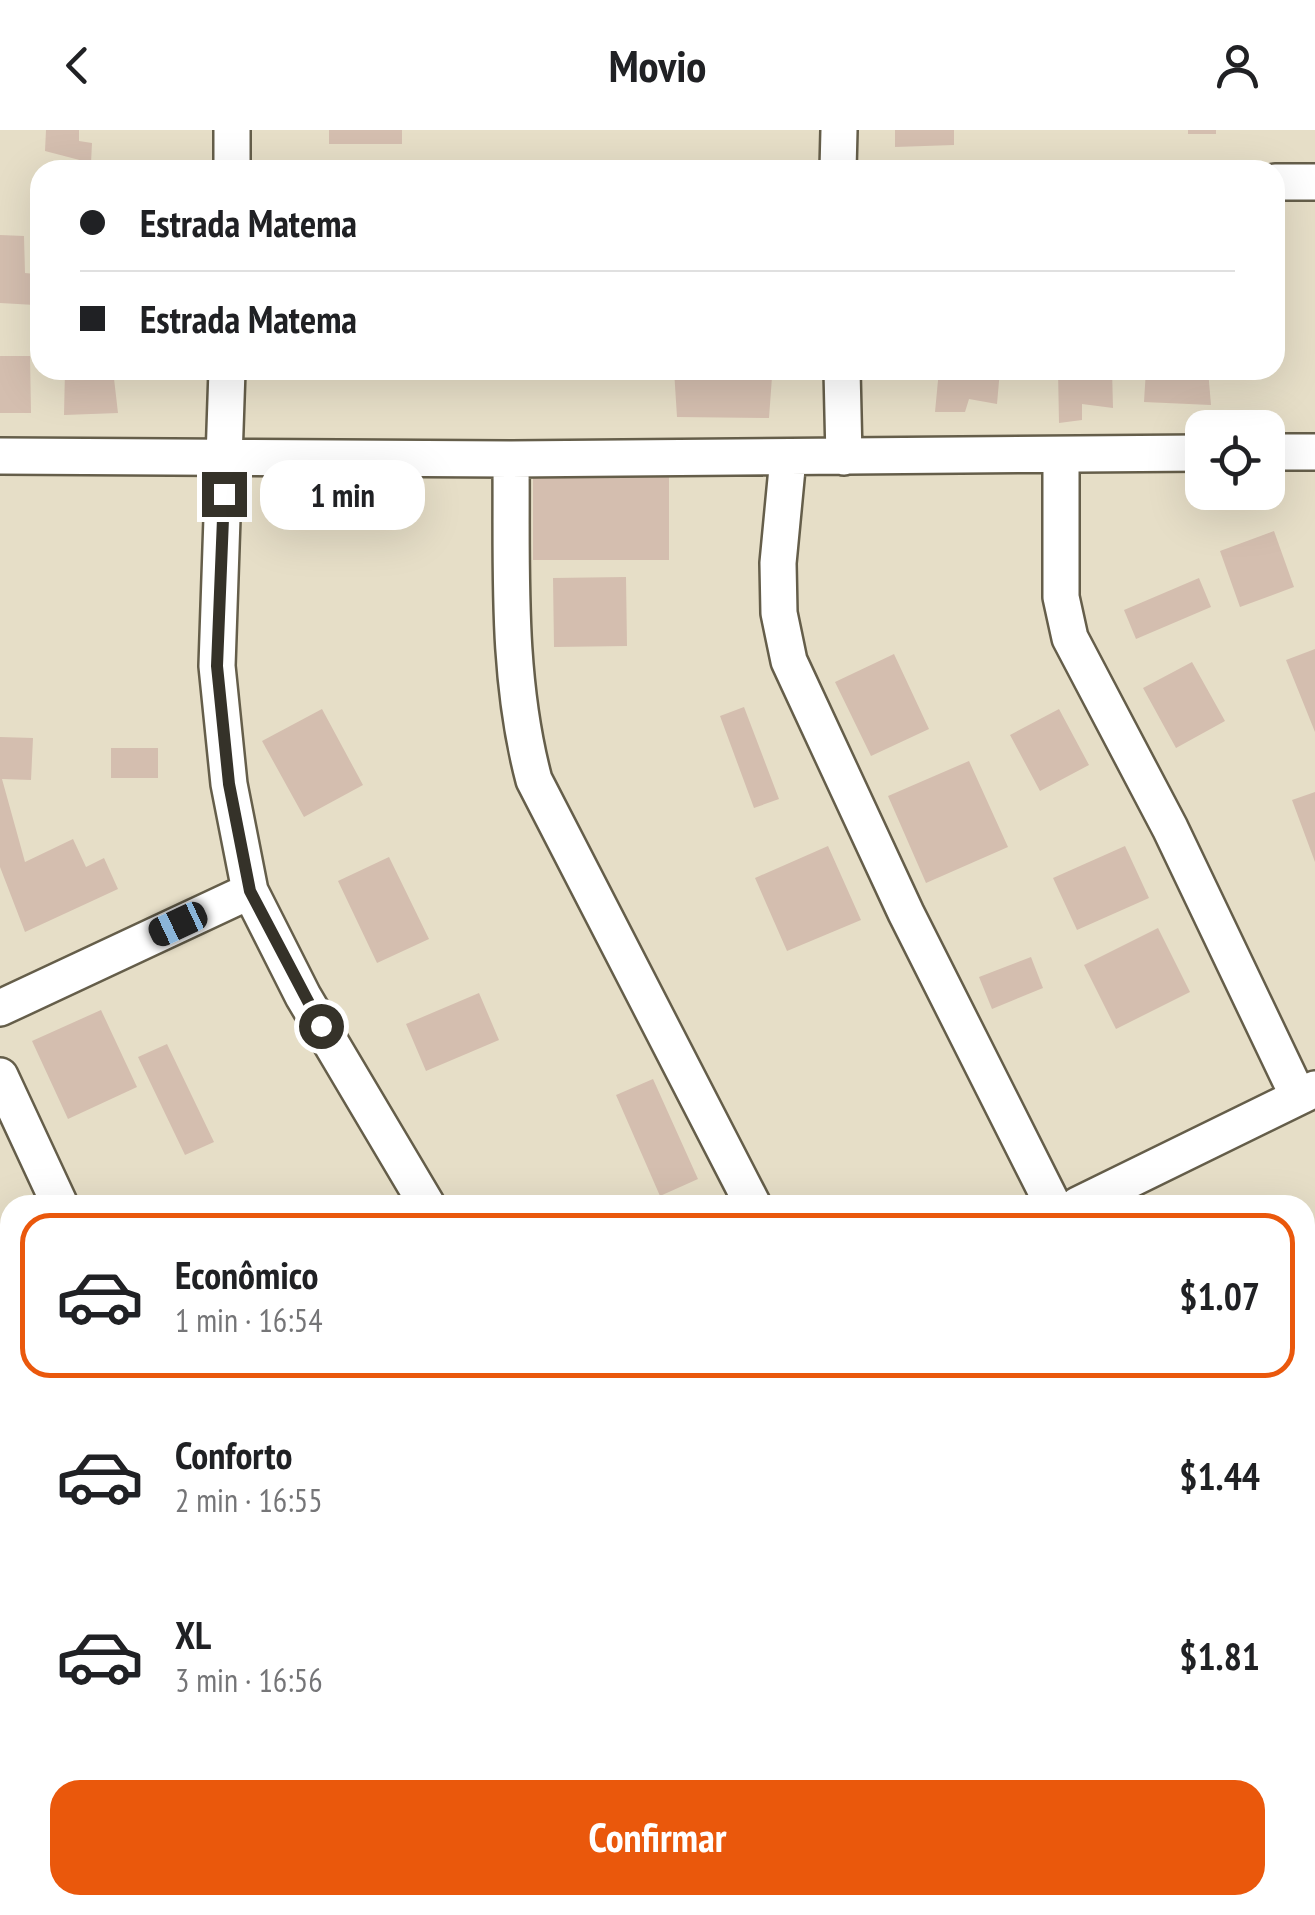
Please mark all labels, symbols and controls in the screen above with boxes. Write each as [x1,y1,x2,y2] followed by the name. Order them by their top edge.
[609,36,706,94] text: Movio
[50,38,105,93] icon: back
[1210,38,1265,93] icon: person
[140,198,357,247] text: Estrada Matema
[140,294,357,343] text: Estrada Matema
[1185,410,1285,510] map controls
[1185,410,1285,510] button: locate
[259,459,424,529] callout: 1 min
[202,472,247,517] route end
[310,474,375,516] text: 1 min
[144,898,212,950] car
[299,1004,344,1049] route start
[175,1250,319,1299] text: Econômico
[55,1251,145,1341] icon: car
[1179,1271,1260,1320] text: $1.07
[175,1299,323,1341] text: 1 min · 16:54
[175,1430,292,1479] text: Conforto
[55,1431,145,1521] icon: car
[1179,1451,1260,1500] text: $1.44
[175,1479,323,1521] text: 2 min · 16:55
[175,1610,211,1659] text: XL
[55,1611,145,1701] icon: car
[1179,1631,1260,1680] text: $1.81
[175,1659,323,1701] text: 3 min · 16:56
[50,1780,1265,1895] button: Confirmar

